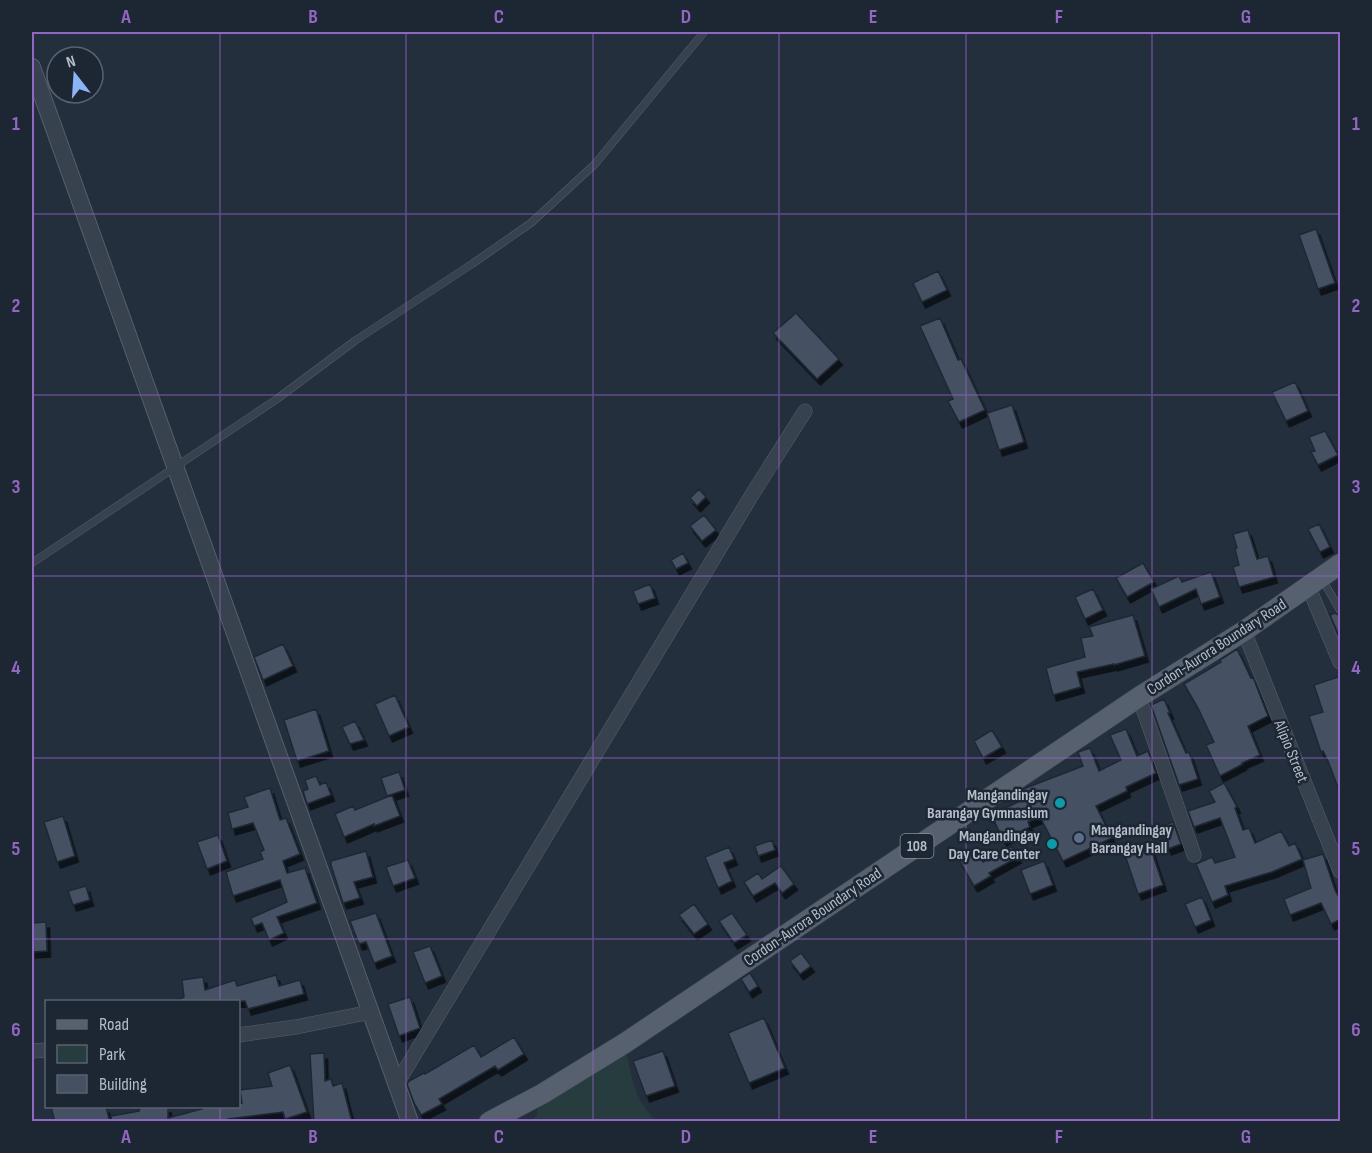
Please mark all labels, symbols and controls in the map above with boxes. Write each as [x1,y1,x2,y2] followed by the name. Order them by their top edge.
[120,5,131,29] text: A
[308,5,318,29] text: B
[494,5,504,29] text: C
[681,5,691,29] text: D
[869,5,877,29] text: E
[1055,5,1063,29] text: F
[1241,5,1251,29] text: G
[45,45,105,105] north arrow
[64,52,78,72] text: N
[12,112,20,136] text: 1
[1352,112,1360,136] text: 1
[12,294,20,318] text: 2
[1352,294,1360,318] text: 2
[12,475,21,499] text: 3
[1352,475,1361,499] text: 3
[1144,595,1290,699] street label: Cordon-Aurora Boundary Road
[11,656,21,680] text: 4
[1351,656,1361,680] text: 4
[1269,717,1312,786] street label: Alipio Street
[927,786,1048,823] place label: Mangandingay Barangay Gymnasium
[1053,796,1067,810] marker: Mangandingay Barangay Gymnasium
[1091,821,1172,858] place label: Mangandingay Barangay Hall
[948,827,1040,864] place label: Mangandingay Day Care Center
[1072,831,1086,845] marker: Mangandingay Barangay Hall
[900,834,934,858] road number: 108
[12,837,21,861] text: 5
[1045,837,1059,851] marker: Mangandingay Day Care Center
[1352,837,1361,861] text: 5
[740,864,885,970] street label: Cordon-Aurora Boundary Road
[45,1000,240,1108] legend
[99,1014,129,1035] text: Road
[11,1018,21,1042] text: 6
[1351,1018,1361,1042] text: 6
[99,1044,125,1065] text: Park
[99,1074,147,1095] text: Building
[120,1125,131,1149] text: A
[308,1125,318,1149] text: B
[494,1125,504,1149] text: C
[681,1125,691,1149] text: D
[869,1125,877,1149] text: E
[1055,1125,1063,1149] text: F
[1241,1125,1251,1149] text: G

